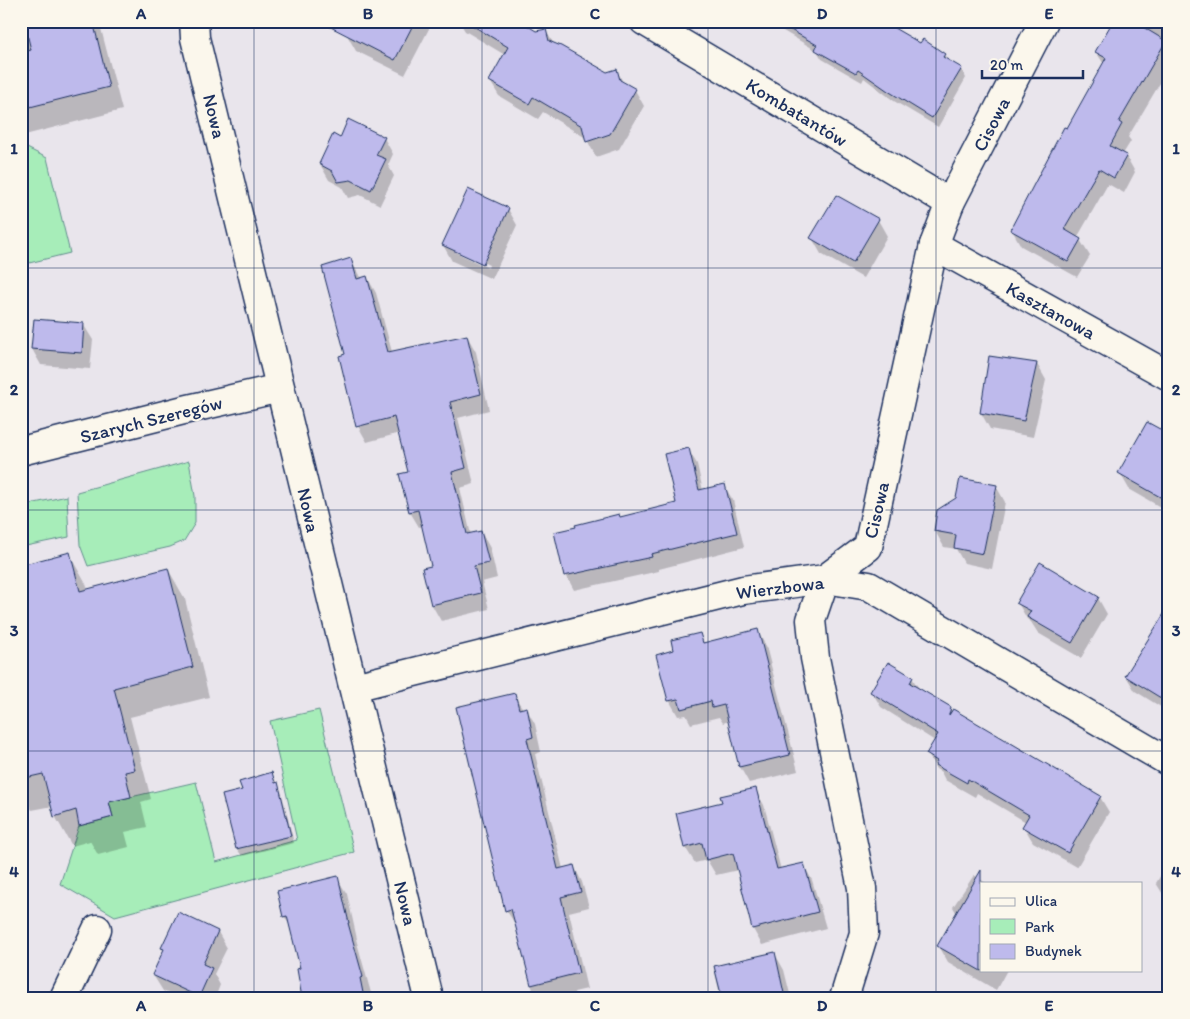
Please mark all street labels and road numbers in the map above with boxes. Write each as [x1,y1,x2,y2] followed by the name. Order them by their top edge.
[742,73,852,152] street label: Kombatantów
[198,92,231,141] street label: Nowa
[968,93,1015,155] street label: Cisowa
[1002,276,1100,345] street label: Kasztanowa
[78,391,225,448] street label: Szarych Szeregów
[859,479,894,541] street label: Cisowa
[292,486,325,535] street label: Nowa
[735,571,826,604] street label: Wierzbowa
[389,879,422,928] street label: Nowa

